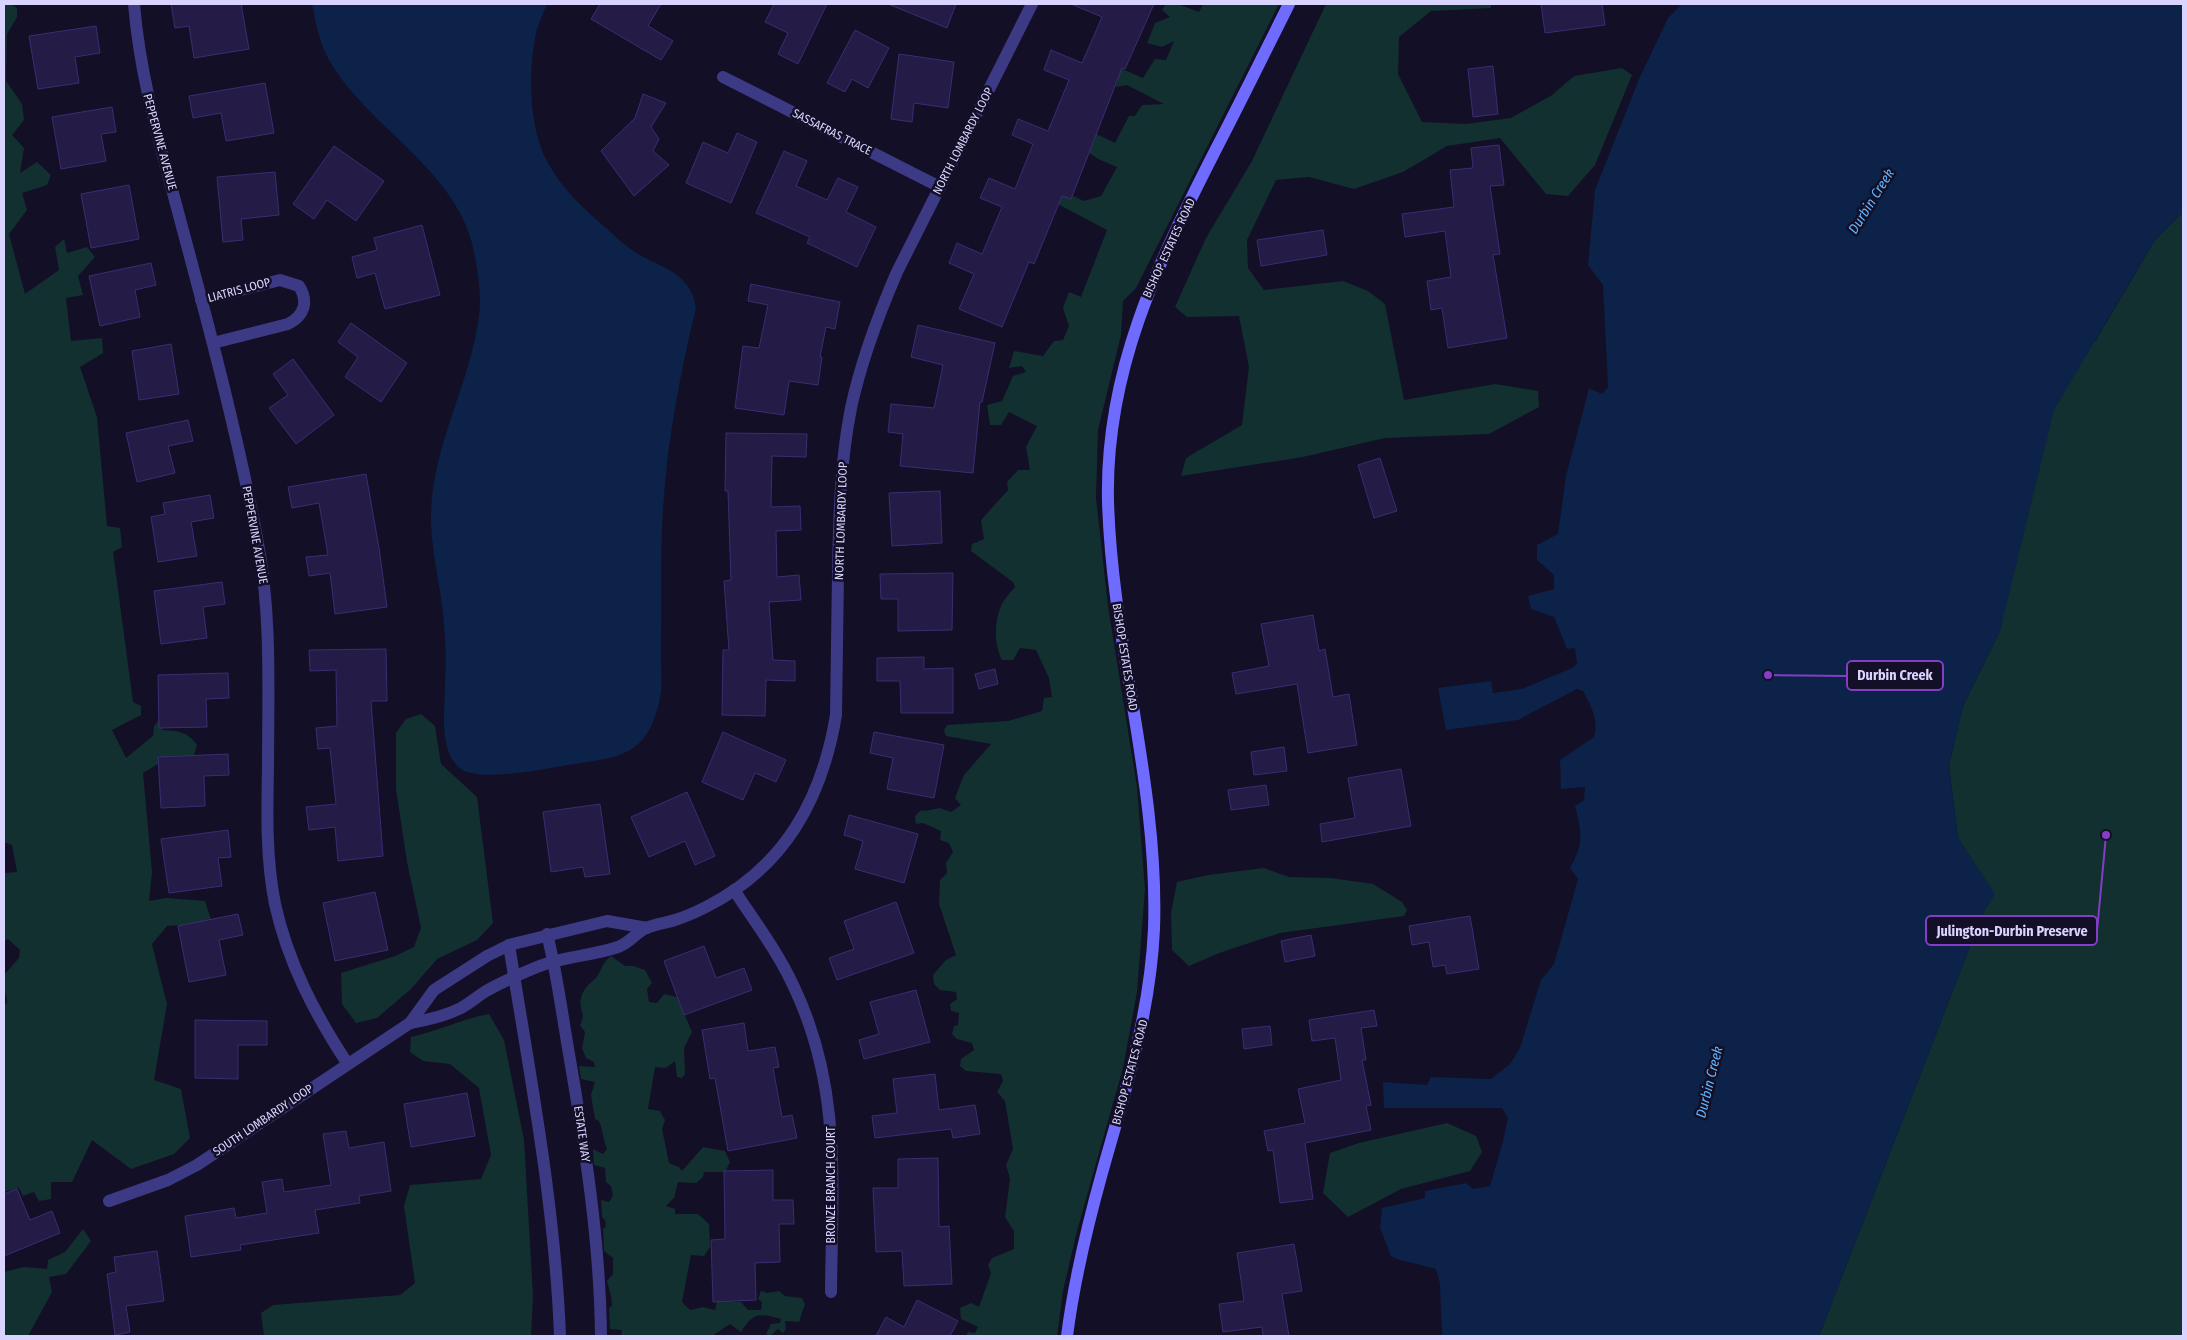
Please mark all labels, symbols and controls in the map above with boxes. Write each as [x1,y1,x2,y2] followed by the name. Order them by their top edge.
[930,85,996,197] street label: NORTH LOMBARDY LOOP
[140,92,180,192] street label: PEPPERVINE AVENUE
[790,106,874,158] street label: SASSAFRAS TRACE
[1845,166,1898,237] water label: Durbin Creek
[1140,196,1198,300] street label: BISHOP ESTATES ROAD
[206,275,272,305] street label: LIATRIS LOOP
[832,462,850,580] street label: NORTH LOMBARDY LOOP
[239,485,271,586] street label: PEPPERVINE AVENUE
[1110,602,1140,712] street label: BISHOP ESTATES ROAD
[1847,661,1943,690] callout: Durbin Creek
[1857,667,1934,684] text: Durbin Creek
[1926,916,2097,945] callout: Julington-Durbin Preserve
[1935,923,2088,940] text: Julington-Durbin Preserve
[1109,1018,1151,1126] street label: BISHOP ESTATES ROAD
[1692,1044,1727,1120] water label: Durbin Creek
[210,1081,316,1159] street label: SOUTH LOMBARDY LOOP
[571,1105,593,1163] street label: ESTATE WAY
[824,1126,838,1244] street label: BRONZE BRANCH COURT

